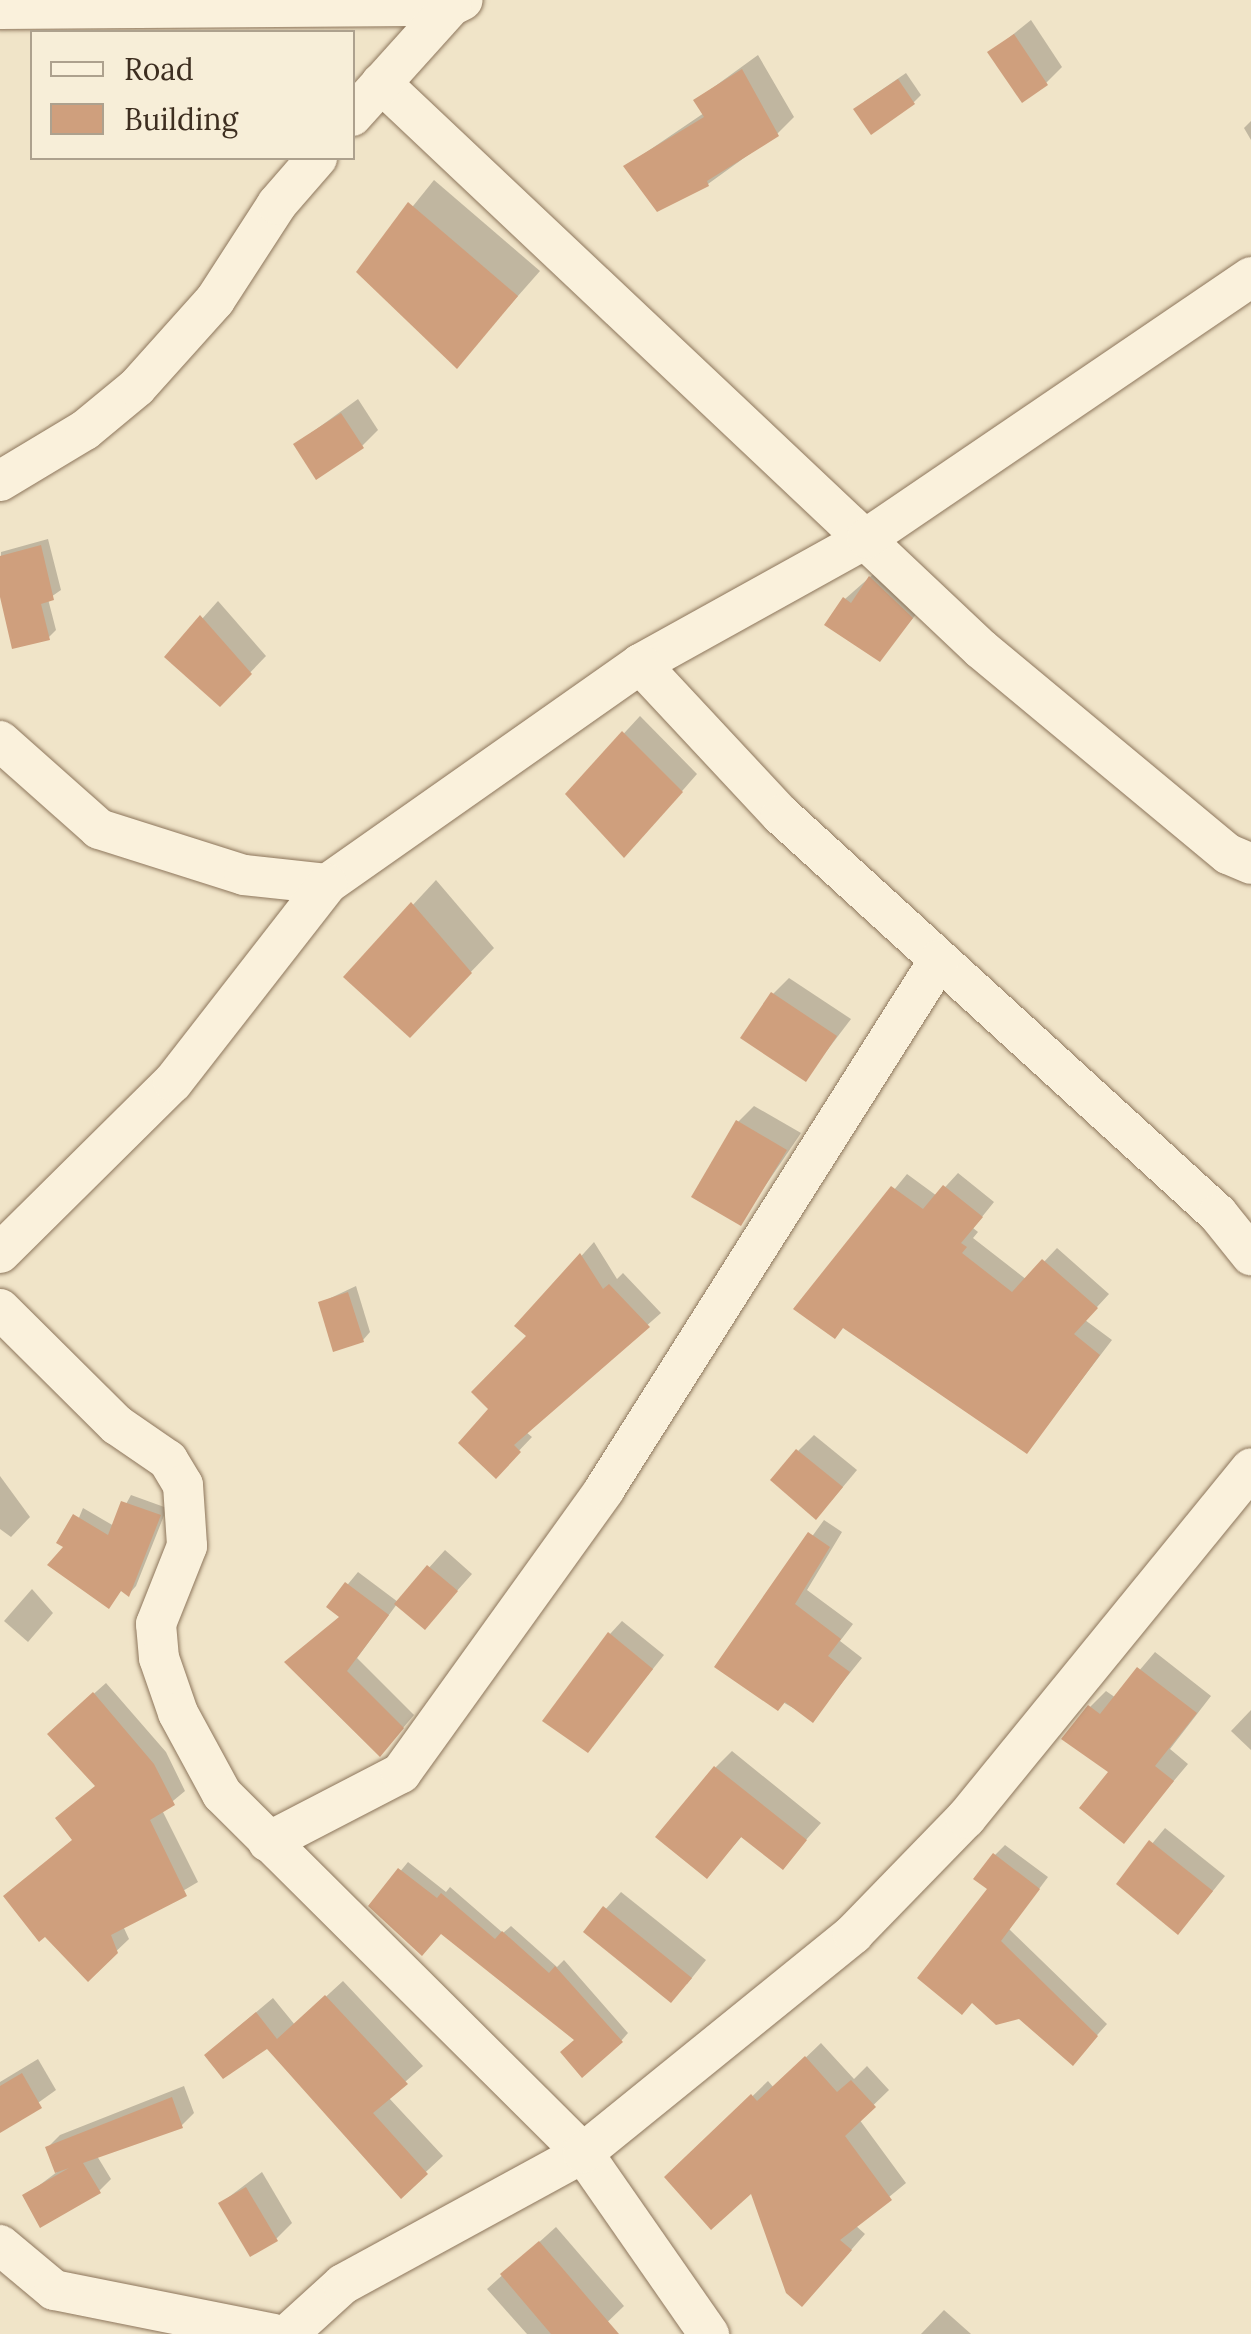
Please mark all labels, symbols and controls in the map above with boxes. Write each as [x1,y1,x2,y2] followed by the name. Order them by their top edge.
[30,30,355,160] legend
[124,50,194,88] text: Road
[124,100,238,138] text: Building

